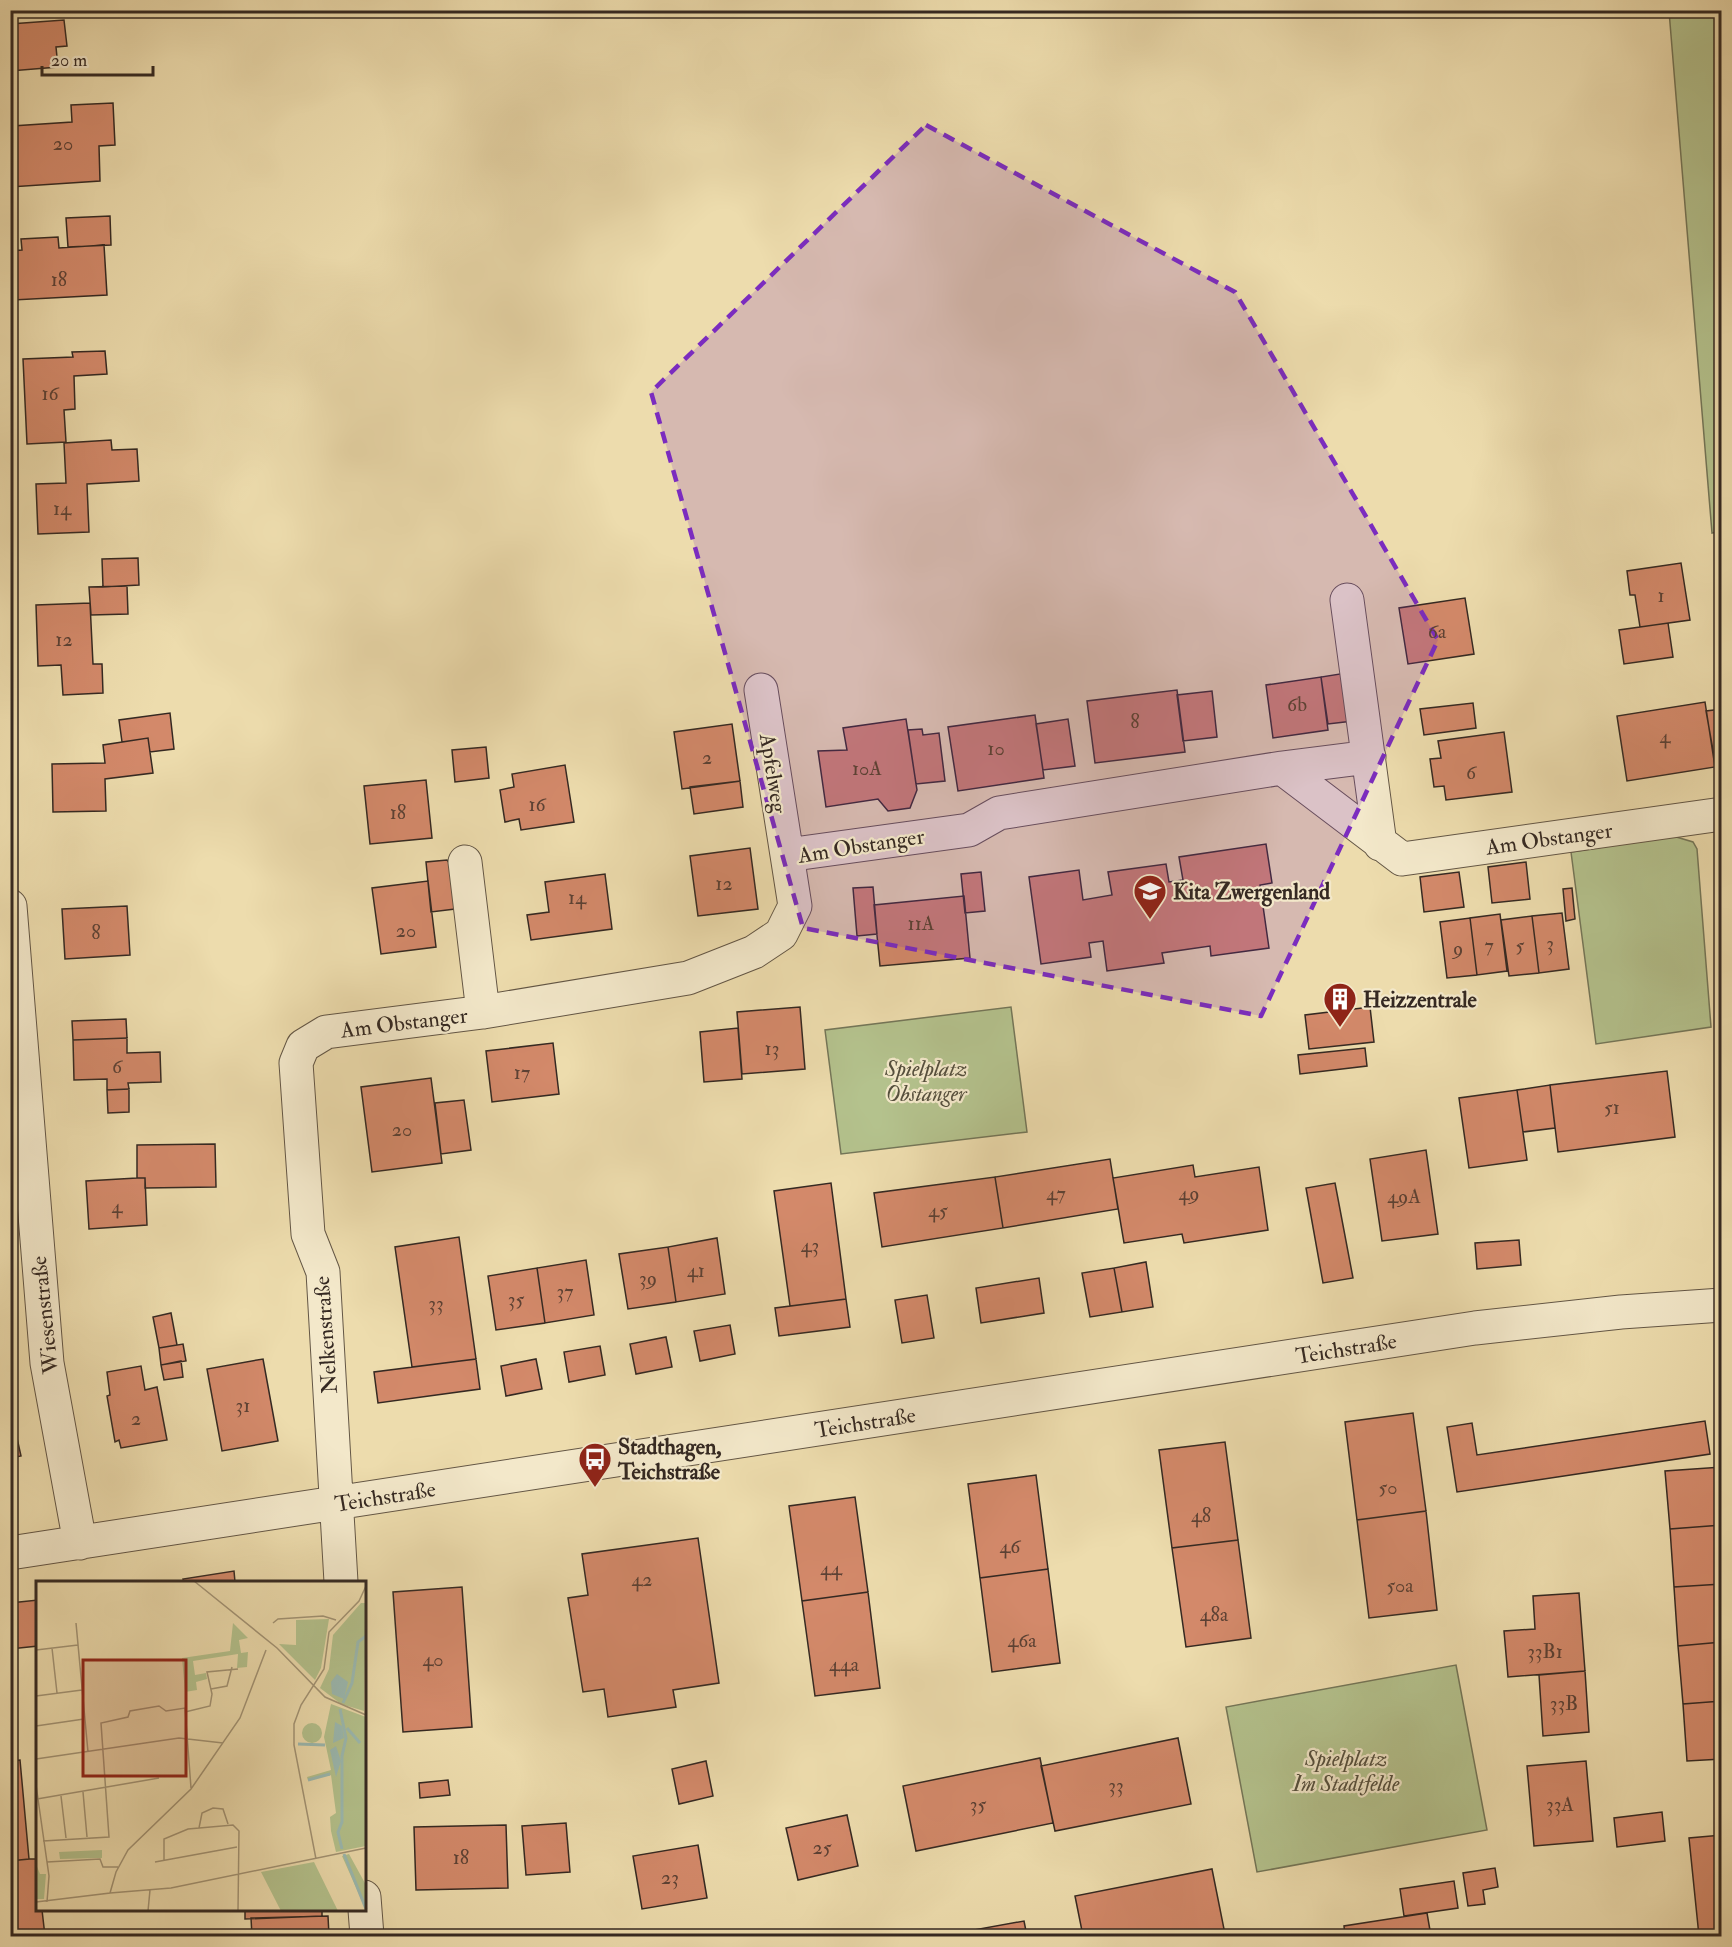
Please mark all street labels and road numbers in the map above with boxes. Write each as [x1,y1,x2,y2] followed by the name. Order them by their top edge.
[752,730,793,816] street label: Apfelweg
[1483,816,1615,862] street label: Am Obstanger
[795,822,927,870] street label: Am Obstanger
[338,1001,470,1045] street label: Am Obstanger
[25,1255,65,1376] street label: Wiesenstraße
[308,1275,344,1395] street label: Nelkenstraße
[1294,1327,1399,1371] street label: Teichstraße
[813,1401,918,1445] street label: Teichstraße
[333,1475,438,1519] street label: Teichstraße

